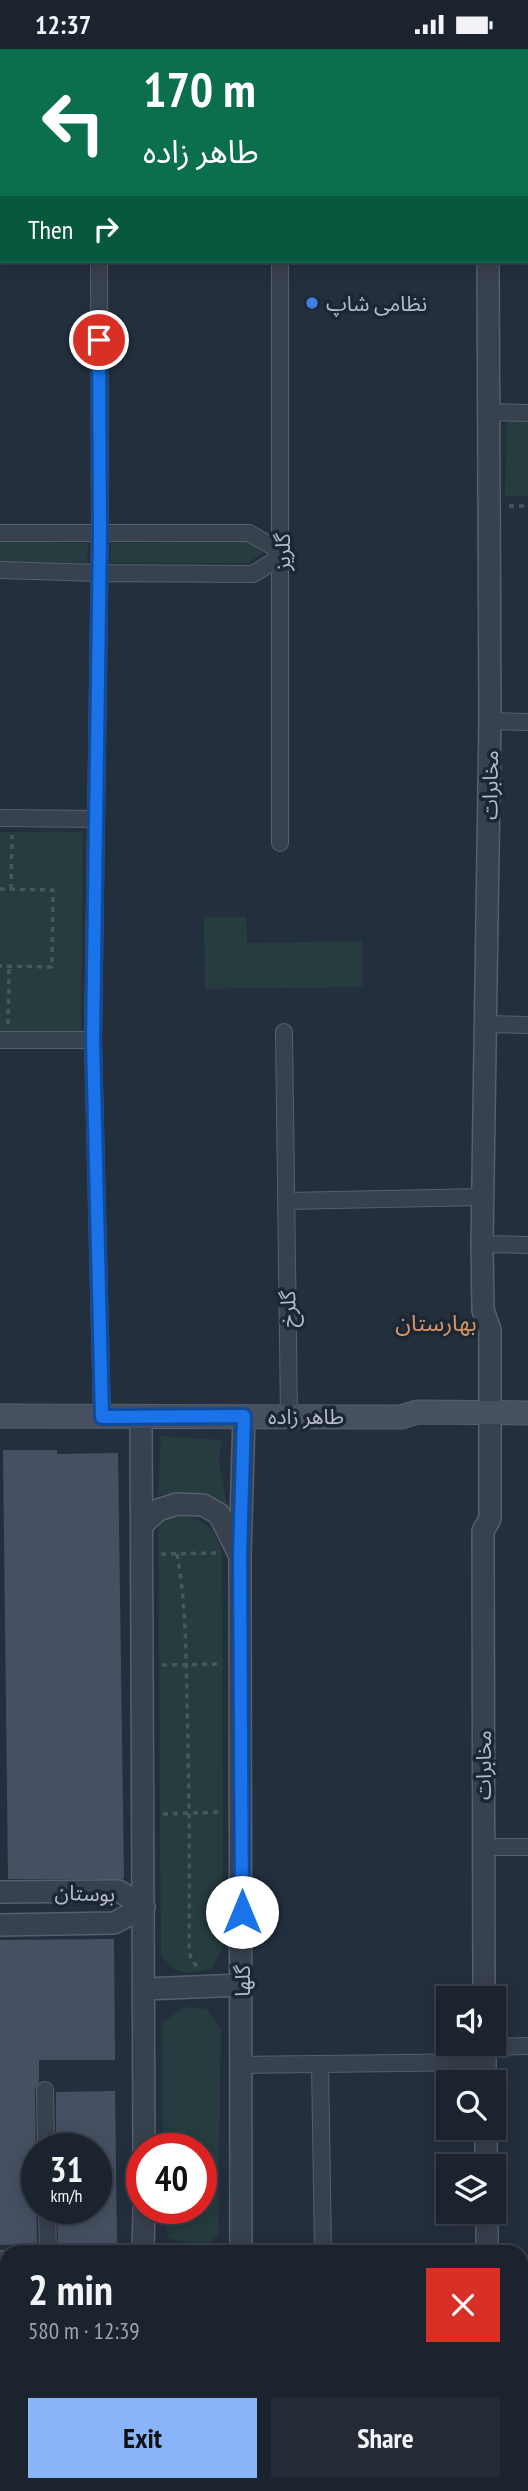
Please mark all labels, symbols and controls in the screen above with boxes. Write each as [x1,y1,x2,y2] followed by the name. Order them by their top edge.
[35,8,91,41] text: 12:37
[143,57,256,121] text: 170 m
[28,77,119,168] icon: left
[143,130,259,172] text: طاهر زاده
[87,210,125,248] icon: right
[28,213,73,246] text: Then
[326,290,427,317] place label: نظامی شاپ
[304,295,320,311] marker: نظامی شاپ
[69,310,129,370] pin
[80,321,118,359] icon: arrive
[269,533,296,572] street label: گلریز
[476,750,504,820] street label: مخابرات
[274,1290,304,1328] street label: گلرخ
[395,1308,477,1337] district label: بهارستان
[268,1403,344,1430] street label: طاهر زاده
[470,1730,497,1800] street label: مخابرات
[205,1875,279,1949] position arrow
[54,1878,116,1908] street label: بوستان
[229,1965,256,1997] street label: گلها
[436,1986,506,2224] map controls
[436,1986,506,2056] button: sound
[436,2070,506,2140] button: search
[126,2133,217,2224] speed limit sign: 40
[50,2146,83,2192] text: 31
[436,2154,506,2224] button: layers
[51,2184,82,2207] text: km/h
[28,2262,113,2317] text: 2 min
[426,2268,500,2342] button: close
[28,2316,140,2345] text: 580 m · 12:39
[28,2398,257,2478] button: Exit
[271,2398,500,2478] button: Share

